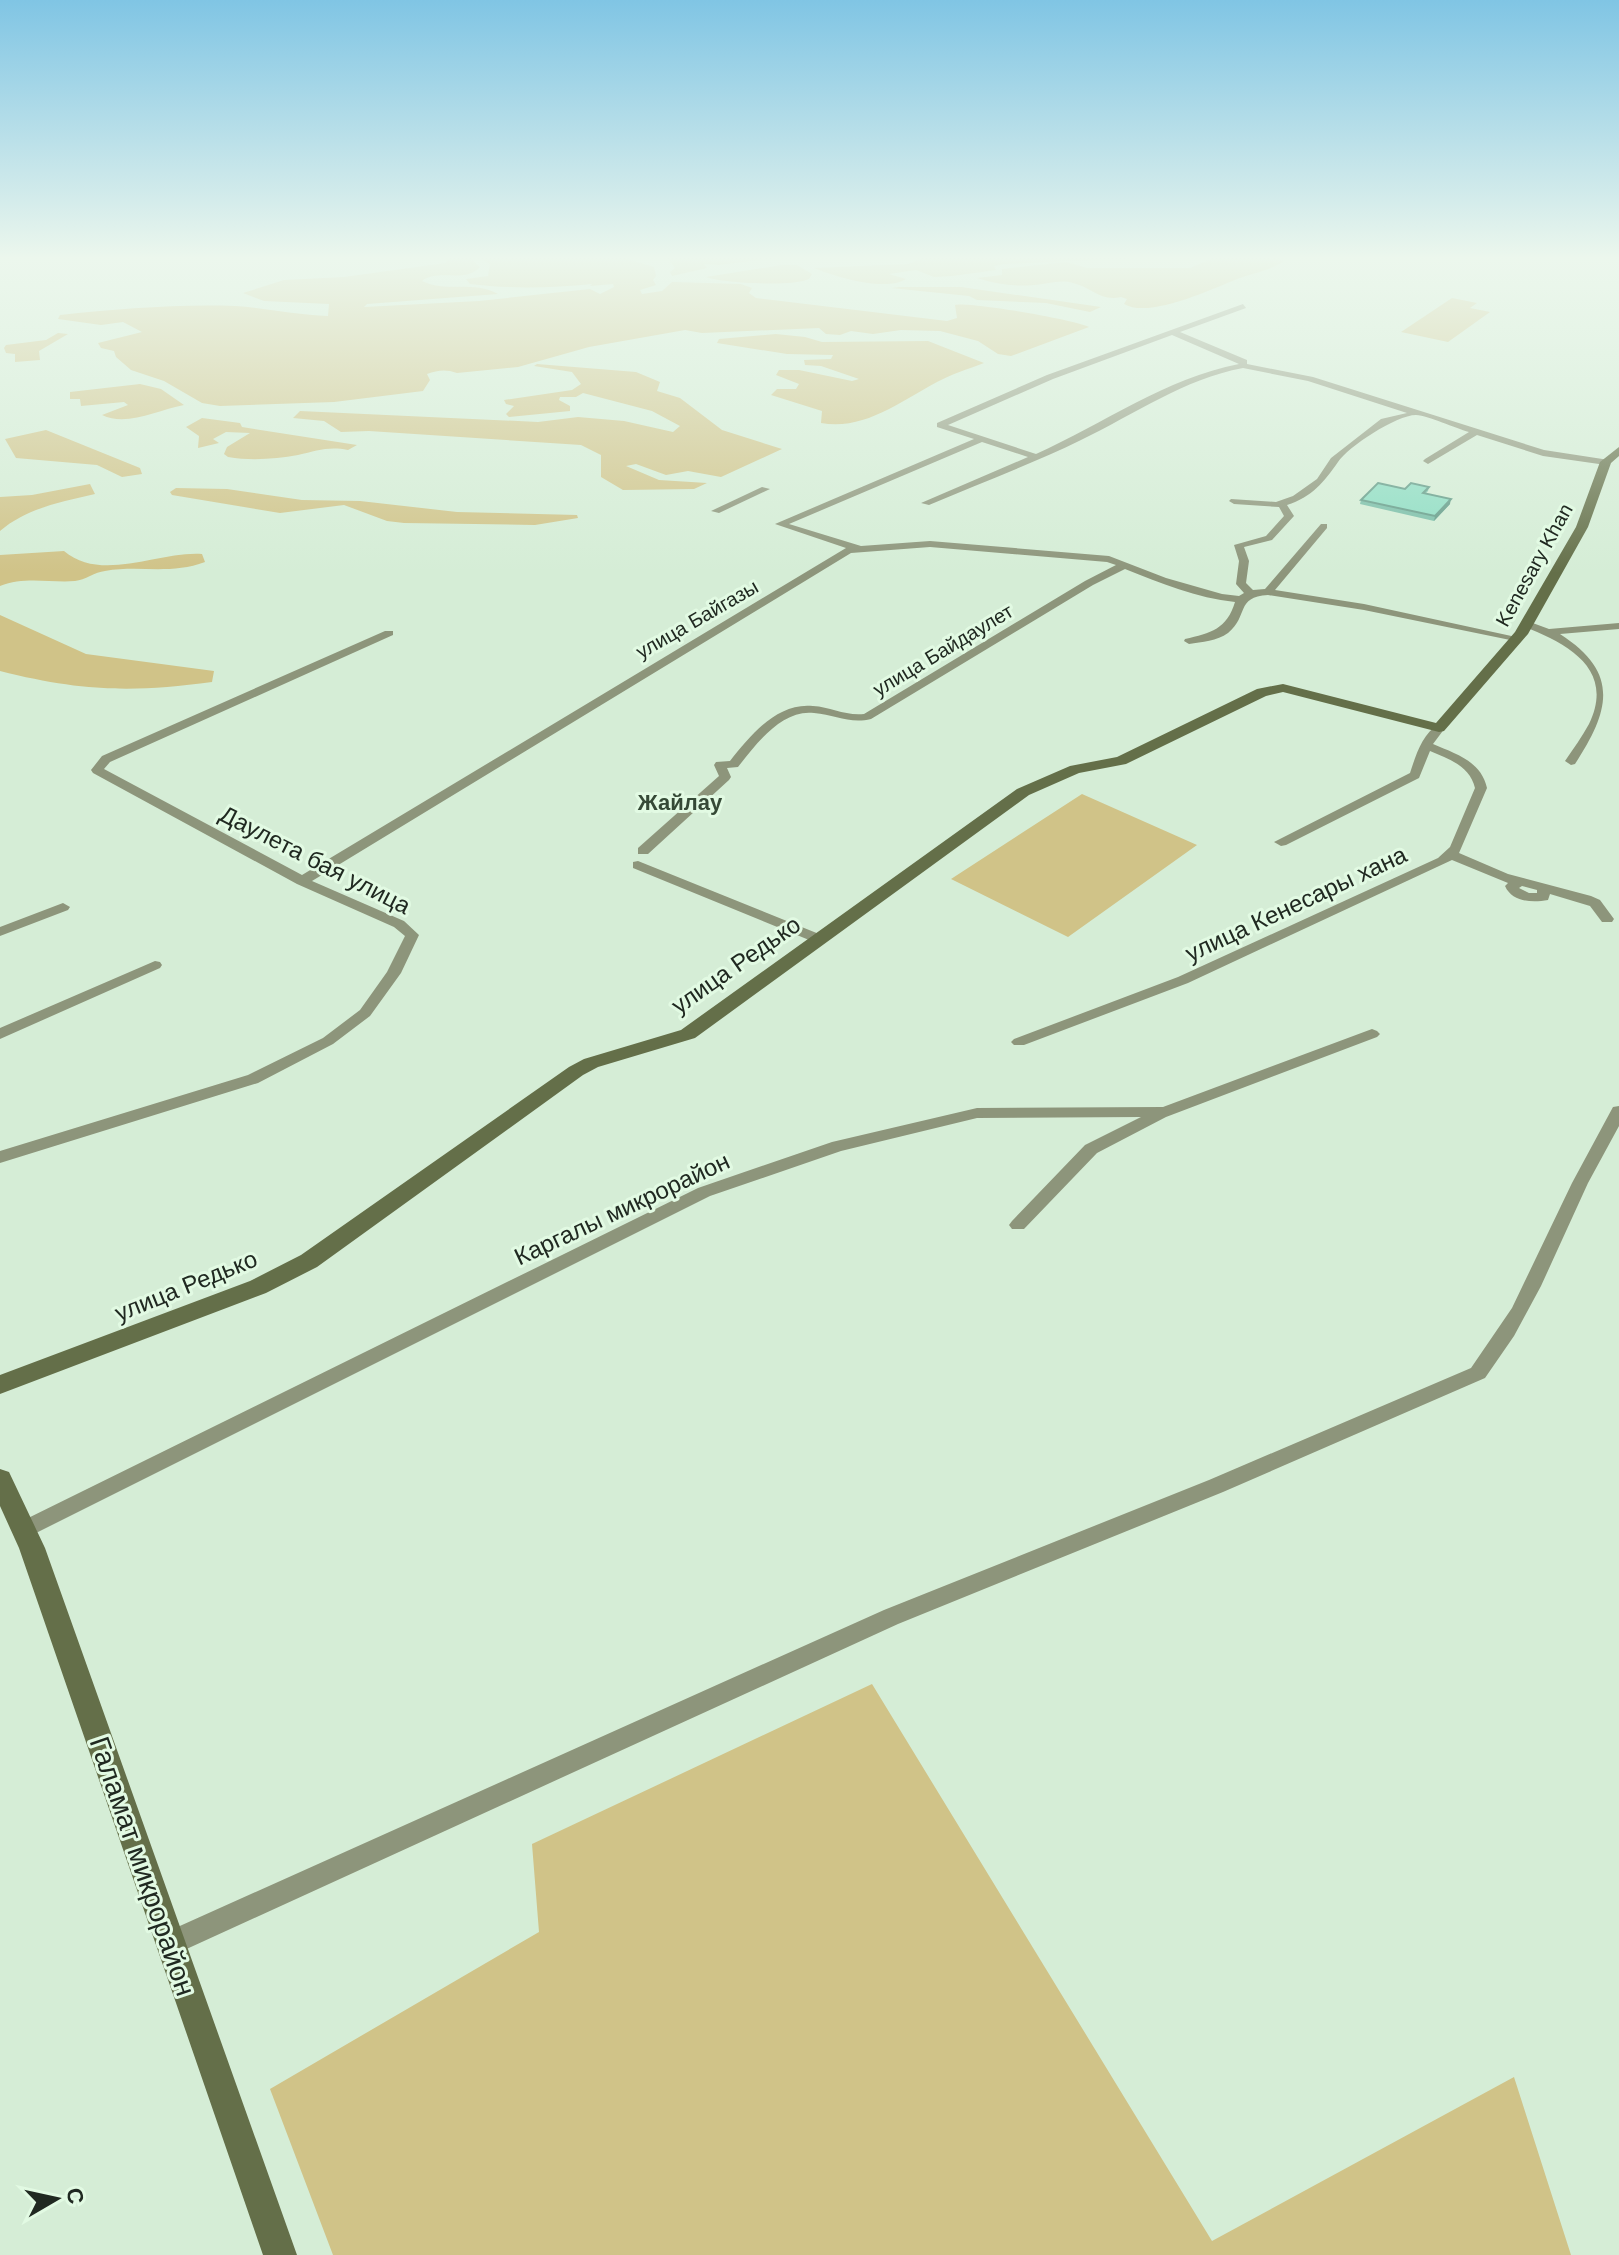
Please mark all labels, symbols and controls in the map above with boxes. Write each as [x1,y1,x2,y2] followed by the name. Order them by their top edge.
[1491,500,1577,630] street label: Kenesary Khan
[632,575,762,663] street label: улица Байгазы
[869,600,1017,700] street label: улица Байдаулет
[637,790,723,815] district label: Жайлау
[215,800,416,920] street label: Даулета бая улица
[1181,840,1411,967] street label: улица Кенесары хана
[666,910,805,1019] street label: улица Редько
[510,1147,734,1270] street label: Каргалы микрорайон
[111,1245,261,1326] street label: улица Редько
[84,1733,201,2000] street label: Галамат микрорайон
[16,2159,96,2239] north arrow
[62,2186,89,2206] text: С

